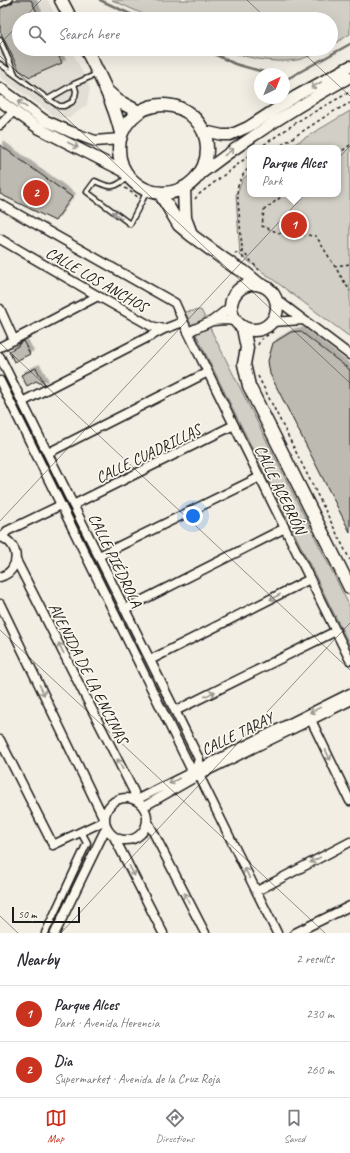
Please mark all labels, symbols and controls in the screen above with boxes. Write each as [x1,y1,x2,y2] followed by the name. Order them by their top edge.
[12,12,338,56] search box
[26,23,48,45] icon: search
[58,25,119,44] text: Search here
[254,68,290,104] north arrow
[310,81,322,89] one-way arrow
[17,100,28,108] one-way arrow
[67,142,79,149] one-way arrow
[247,145,341,197] popup
[224,148,235,156] one-way arrow
[262,154,326,173] text: Parque Alces
[262,173,282,189] text: Park
[23,178,49,208] pin: 2
[112,210,123,219] one-way arrow
[281,210,307,240] pin: 1
[42,243,153,318] street label: CALLE LOS ANCHOS
[93,419,206,488] street label: CALLE CUADRILLAS
[250,442,311,539] street label: CALLE ACEBRÓN
[183,506,203,526] your location
[84,510,147,612] street label: CALLE PIÉDROLA
[270,593,282,601] one-way arrow
[44,600,133,749] street label: AVENIDA DE LA ENCINAS
[57,642,64,654] one-way arrow
[38,683,46,695] one-way arrow
[204,689,216,697] one-way arrow
[198,707,278,760] street label: CALLE TARAY
[309,707,321,714] one-way arrow
[325,749,332,761] one-way arrow
[116,758,123,770] one-way arrow
[168,777,180,785] one-way arrow
[310,857,322,865] one-way arrow
[128,865,136,877] one-way arrow
[243,867,251,879] one-way arrow
[183,892,190,904] one-way arrow
[12,905,80,924] scale bar
[18,907,37,921] text: 50 m
[16,949,59,970] text: Nearby
[296,951,334,967] text: 2 results
[54,996,118,1015] text: Parque Alces
[26,1006,32,1022] text: 1
[306,1006,334,1022] text: 230 m
[54,1015,159,1031] text: Park · Avenida Herencia
[54,1052,72,1071] text: Dia
[26,1062,32,1078] text: 2
[306,1062,334,1078] text: 260 m
[54,1071,220,1087] text: Supermarket · Avenida de la Cruz Roja
[45,1107,67,1145] tab: Map
[156,1107,194,1145] tab: Directions
[283,1107,305,1145] tab: Saved

